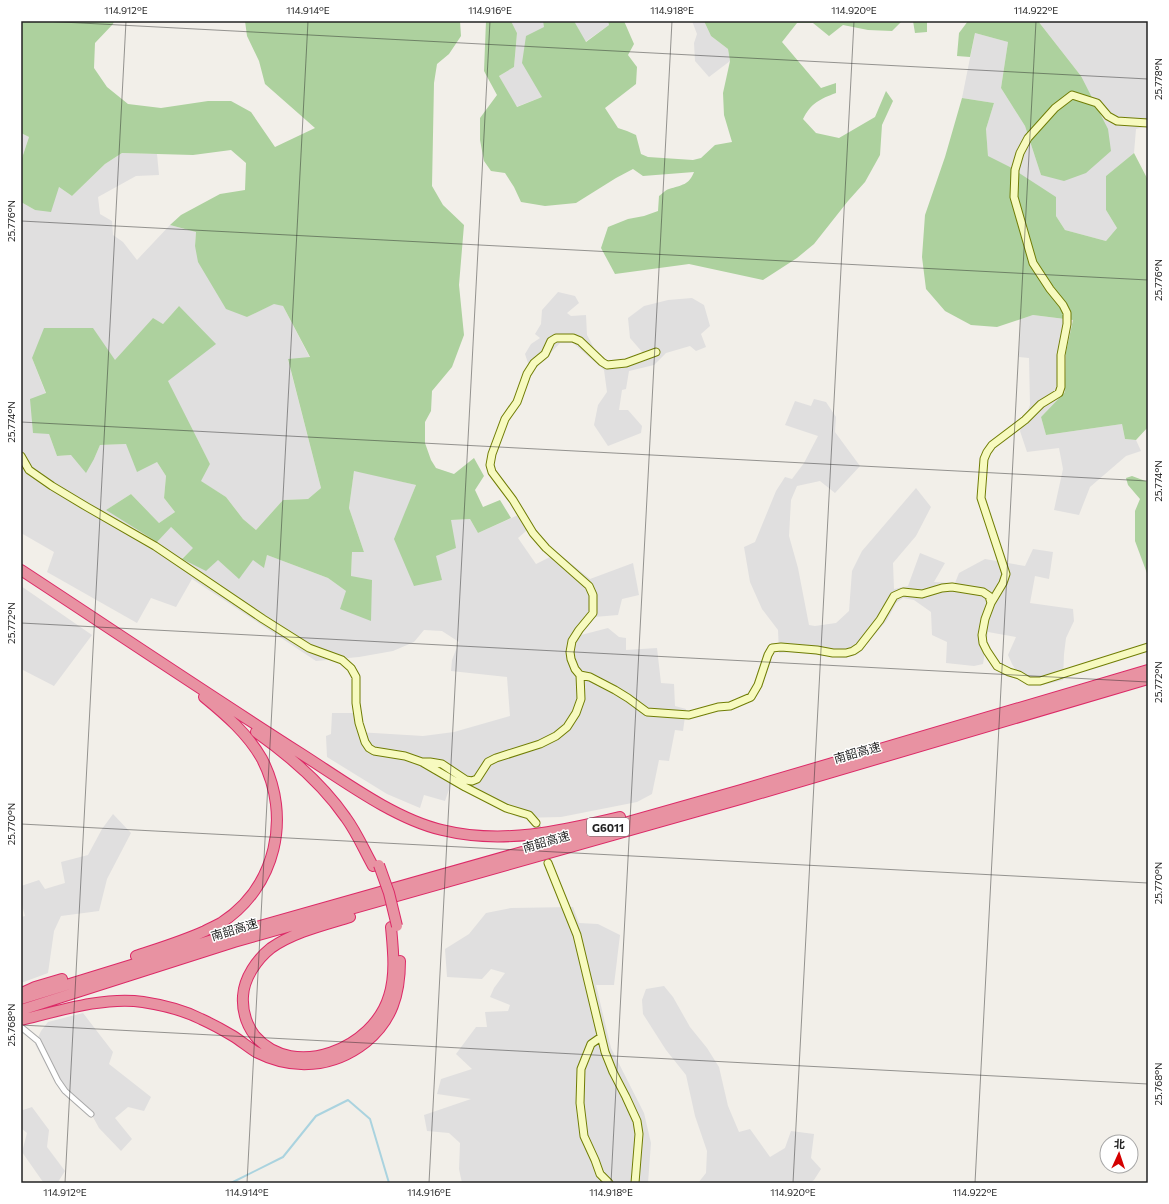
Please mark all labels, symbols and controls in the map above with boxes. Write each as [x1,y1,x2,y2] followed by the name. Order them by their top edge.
[104,4,148,16] text: 114.912°E
[286,4,330,16] text: 114.914°E
[468,4,512,16] text: 114.916°E
[650,4,694,16] text: 114.918°E
[831,4,877,16] text: 114.920°E
[1014,4,1058,16] text: 114.922°E
[1152,58,1164,100] text: 25.778°N
[5,200,17,242] text: 25.776°N
[1152,259,1164,301] text: 25.776°N
[5,401,17,443] text: 25.774°N
[1152,460,1164,502] text: 25.774°N
[5,602,17,644] text: 25.772°N
[1152,661,1164,703] text: 25.772°N
[832,739,882,765] street label: 南韶高速
[5,803,17,845] text: 25.770°N
[587,818,629,836] road number: G6011
[521,828,571,854] street label: 南韶高速
[1152,862,1164,904] text: 25.770°N
[209,915,259,943] street label: 南韶高速
[5,1004,17,1047] text: 25.768°N
[1152,1063,1164,1106] text: 25.768°N
[1099,1134,1139,1174] north arrow
[1114,1137,1125,1150] text: 北
[43,1186,87,1198] text: 114.912°E
[225,1186,269,1198] text: 114.914°E
[407,1186,451,1198] text: 114.916°E
[589,1186,633,1198] text: 114.918°E
[770,1186,816,1198] text: 114.920°E
[953,1186,997,1198] text: 114.922°E

